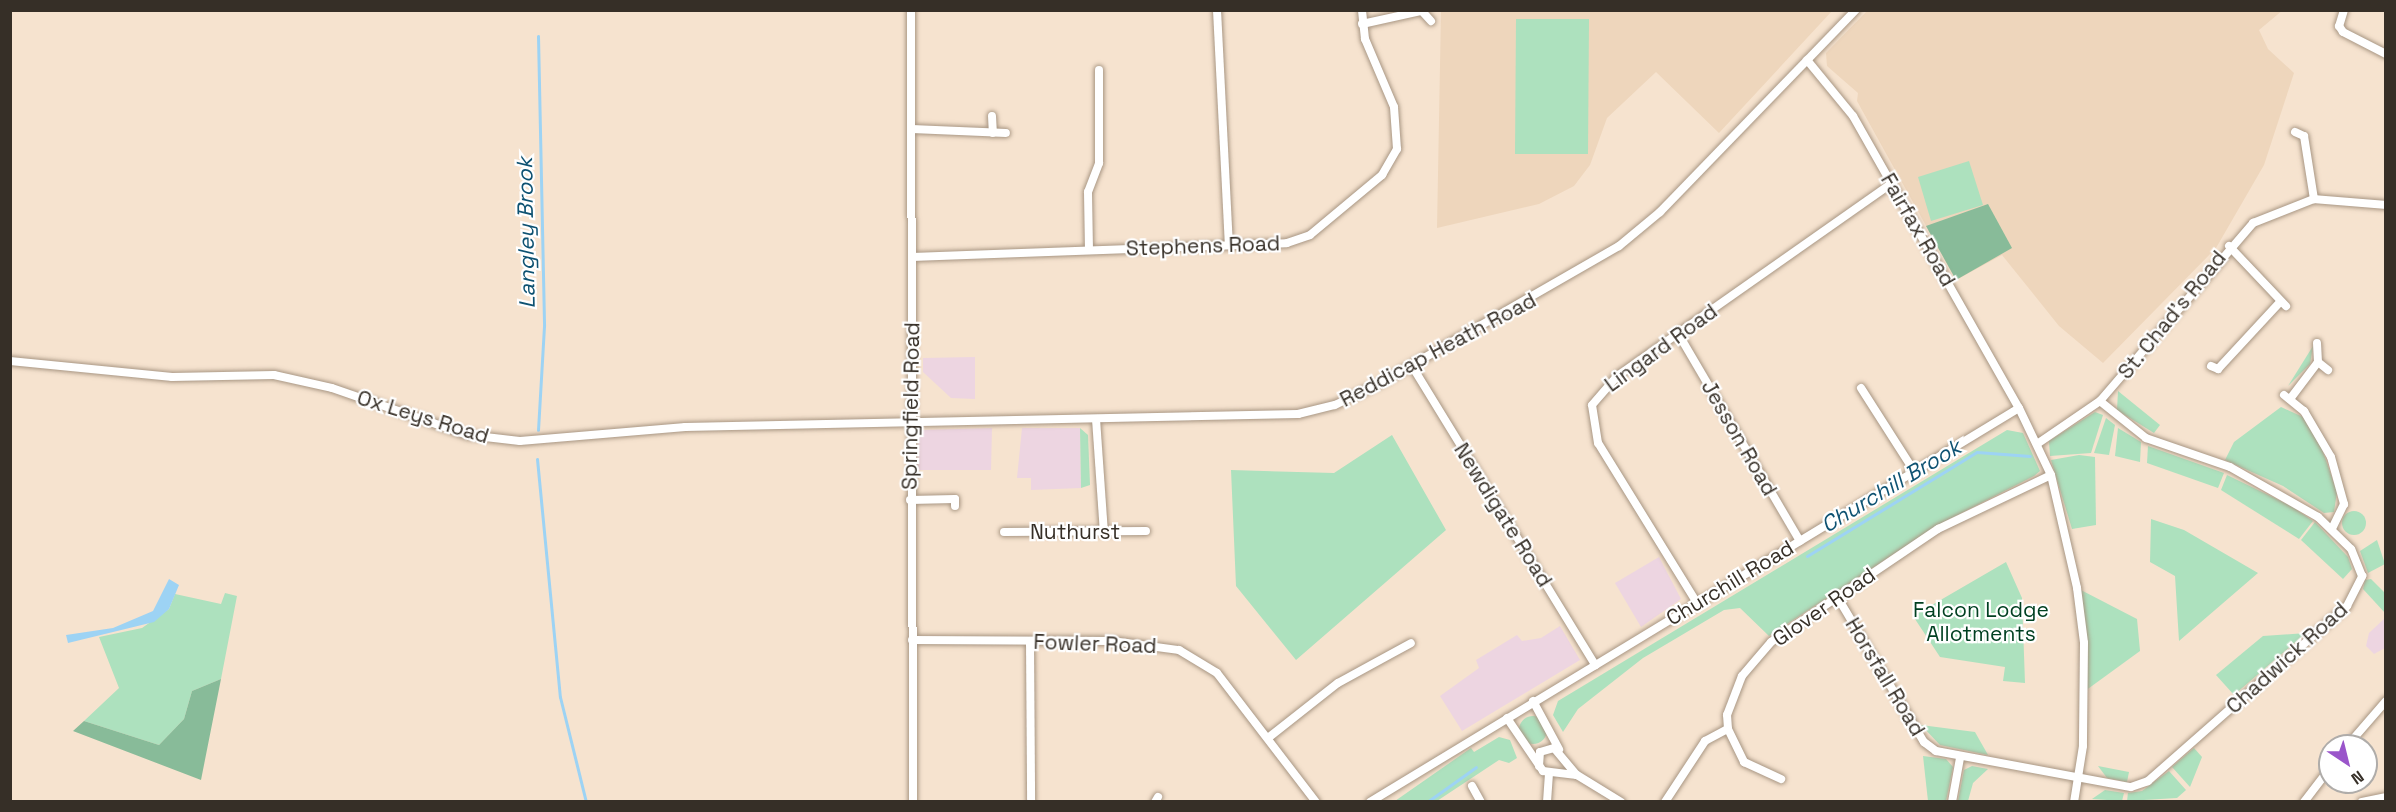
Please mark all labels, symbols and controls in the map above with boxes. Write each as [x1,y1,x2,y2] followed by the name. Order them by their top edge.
[511,157,541,309] water label: Langley Brook
[1875,169,1961,291] street label: Fairfax Road
[1125,231,1281,261] street label: Stephens Road
[2112,246,2232,384] street label: St. Chad's Road
[1336,288,1540,412] street label: Reddicap Heath Road
[1600,299,1722,397] street label: Lingard Road
[897,322,925,490] street label: Springfield Road
[1696,376,1782,500] street label: Jesson Road
[354,385,492,449] street label: Ox Leys Road
[1816,434,1966,538] water label: Churchill Brook
[1449,438,1557,592] street label: Newdigate Road
[1030,519,1120,545] street label: Nuthurst
[1662,535,1798,631] street label: Churchill Road
[1768,562,1880,652] street label: Glover Road
[1913,597,2049,647] park label: Falcon Lodge Allotments
[2221,597,2353,719] street label: Chadwick Road
[1840,613,1930,741] street label: Horsfall Road
[1033,629,1157,659] street label: Fowler Road
[2318,734,2378,794] north arrow
[2347,766,2368,789] text: N

